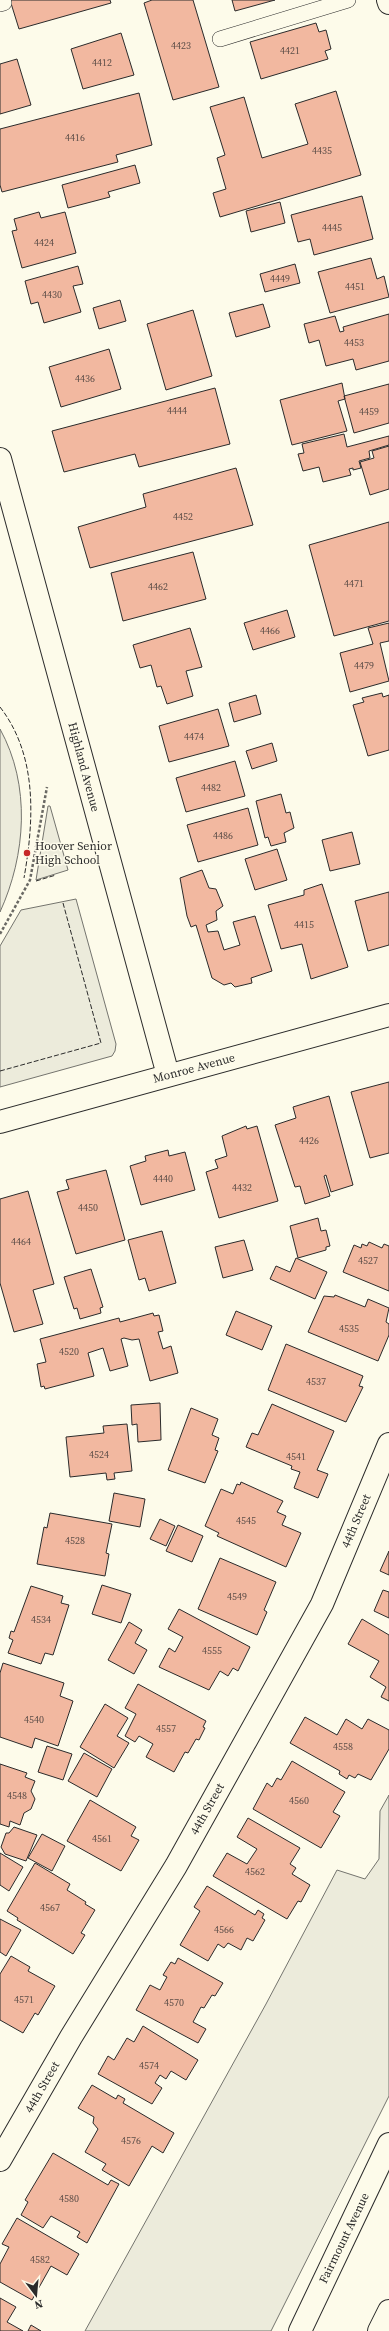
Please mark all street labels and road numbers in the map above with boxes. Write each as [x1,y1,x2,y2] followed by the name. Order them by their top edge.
[64,720,104,814] street label: Highland Avenue
[151,1049,237,1087] street label: Monroe Avenue
[338,1492,375,1550] street label: 44th Street
[186,1780,228,1838] street label: 44th Street
[21,2058,63,2116] street label: 44th Street
[315,2190,373,2286] street label: Fairmount Avenue

